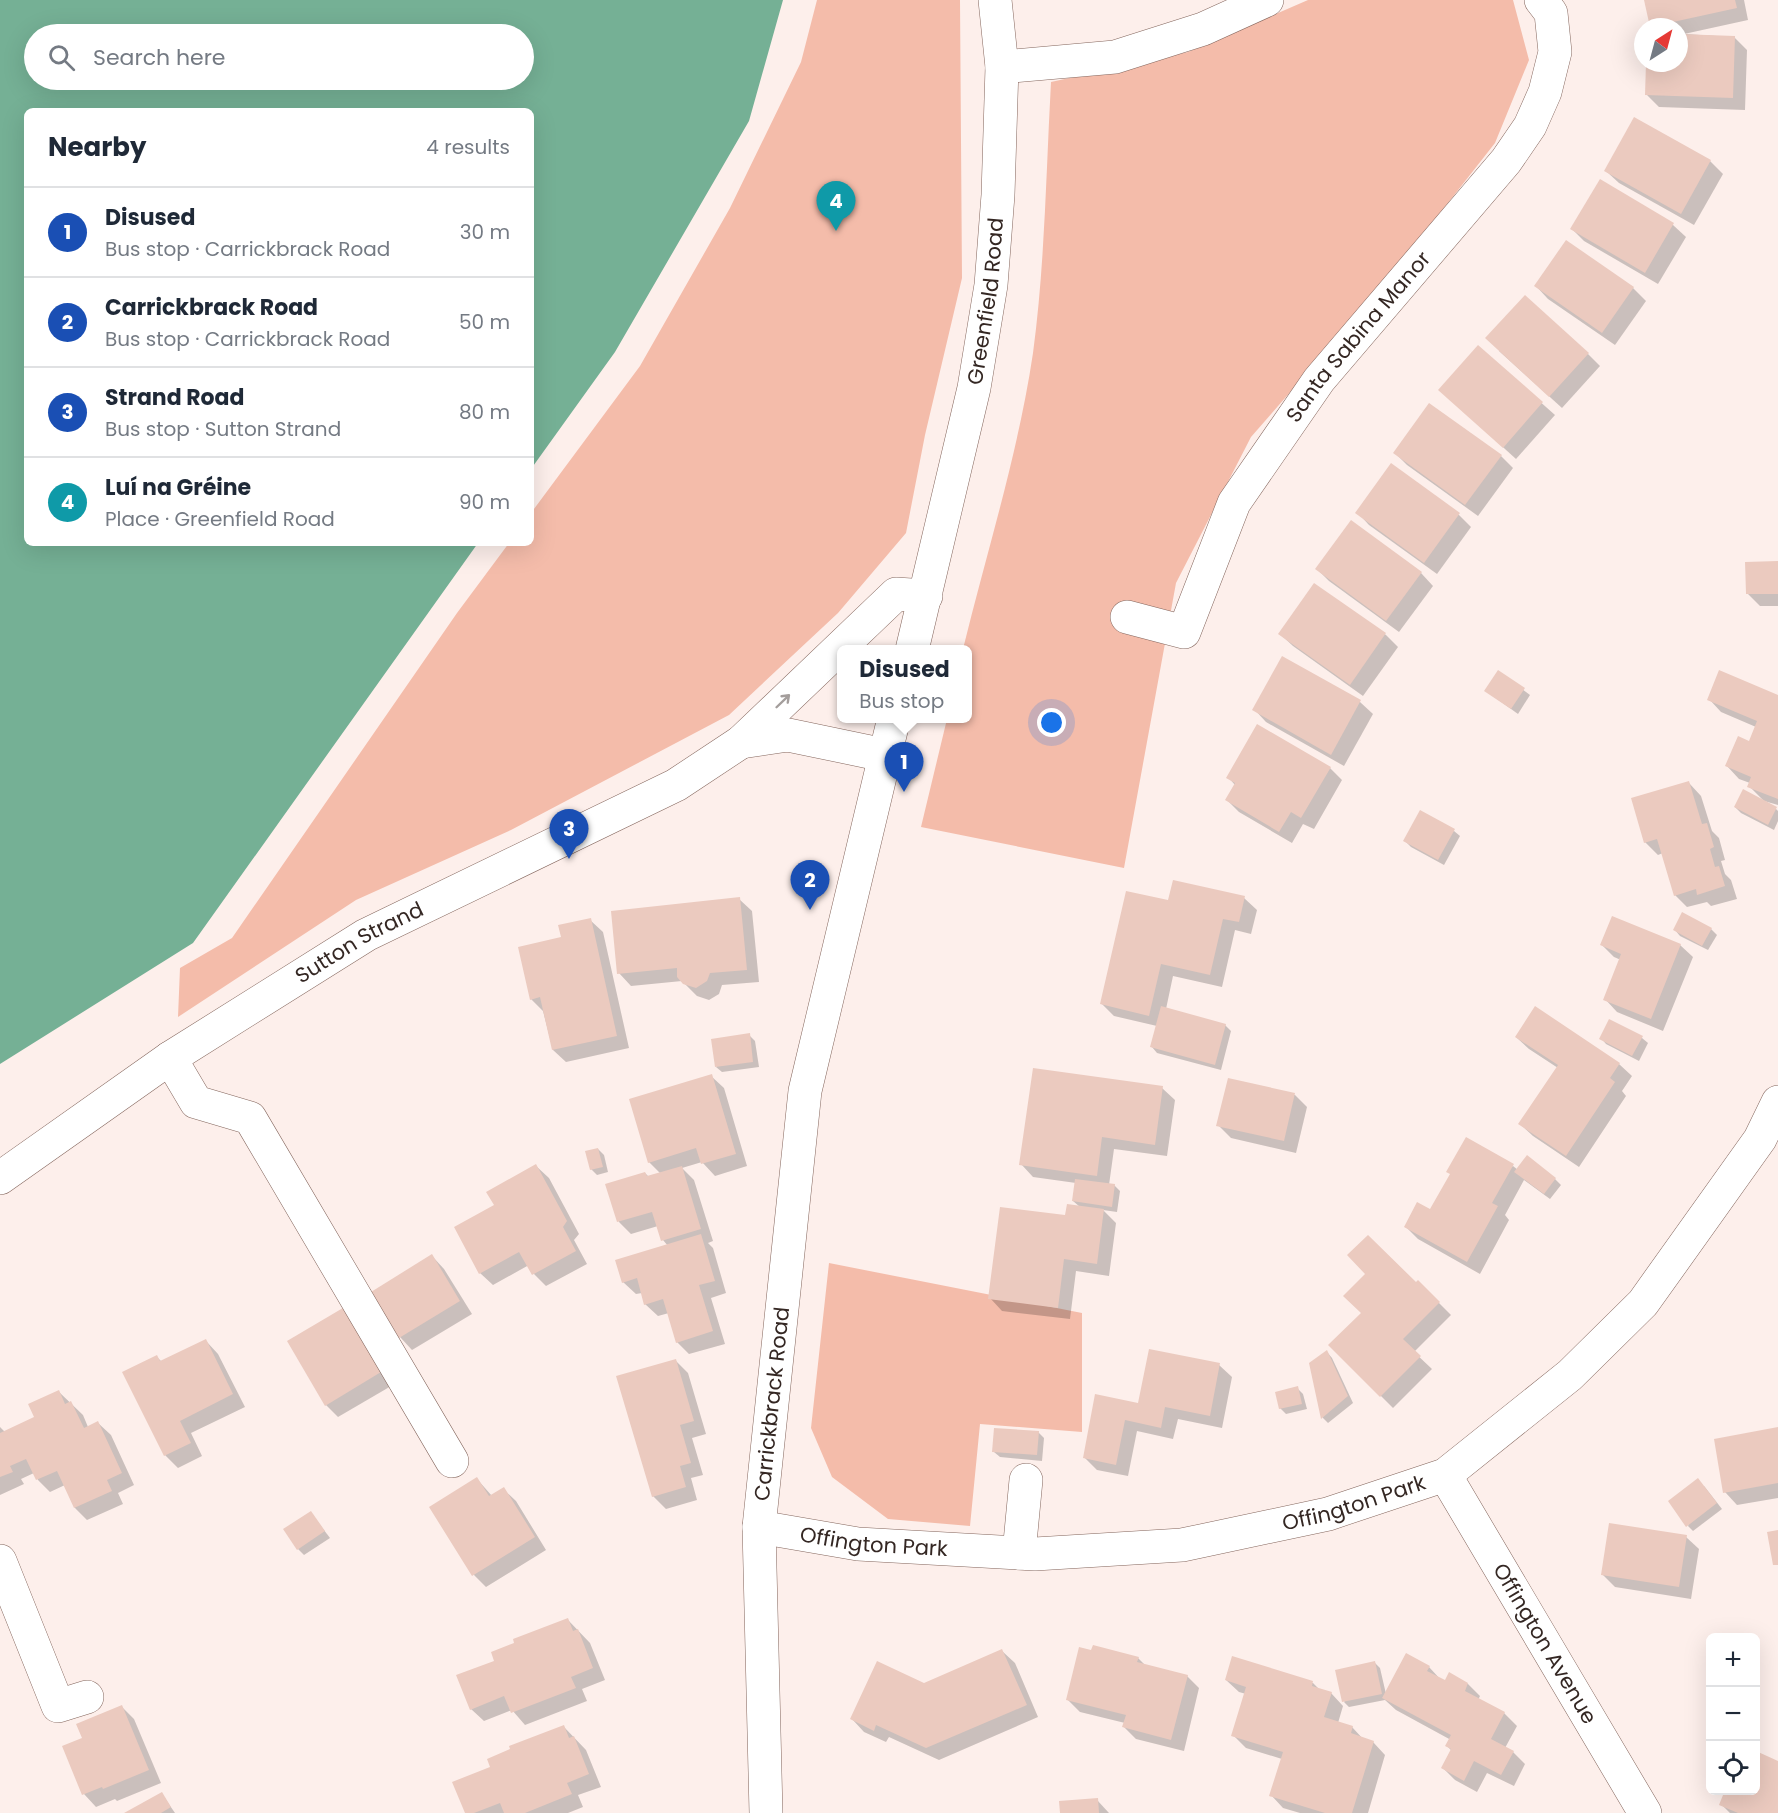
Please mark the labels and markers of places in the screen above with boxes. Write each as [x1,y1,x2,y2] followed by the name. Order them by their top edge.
[816,182,856,231] pin: 4
[884,742,924,792] pin: 1
[550,810,588,859] pin: 3
[790,860,830,910] pin: 2

